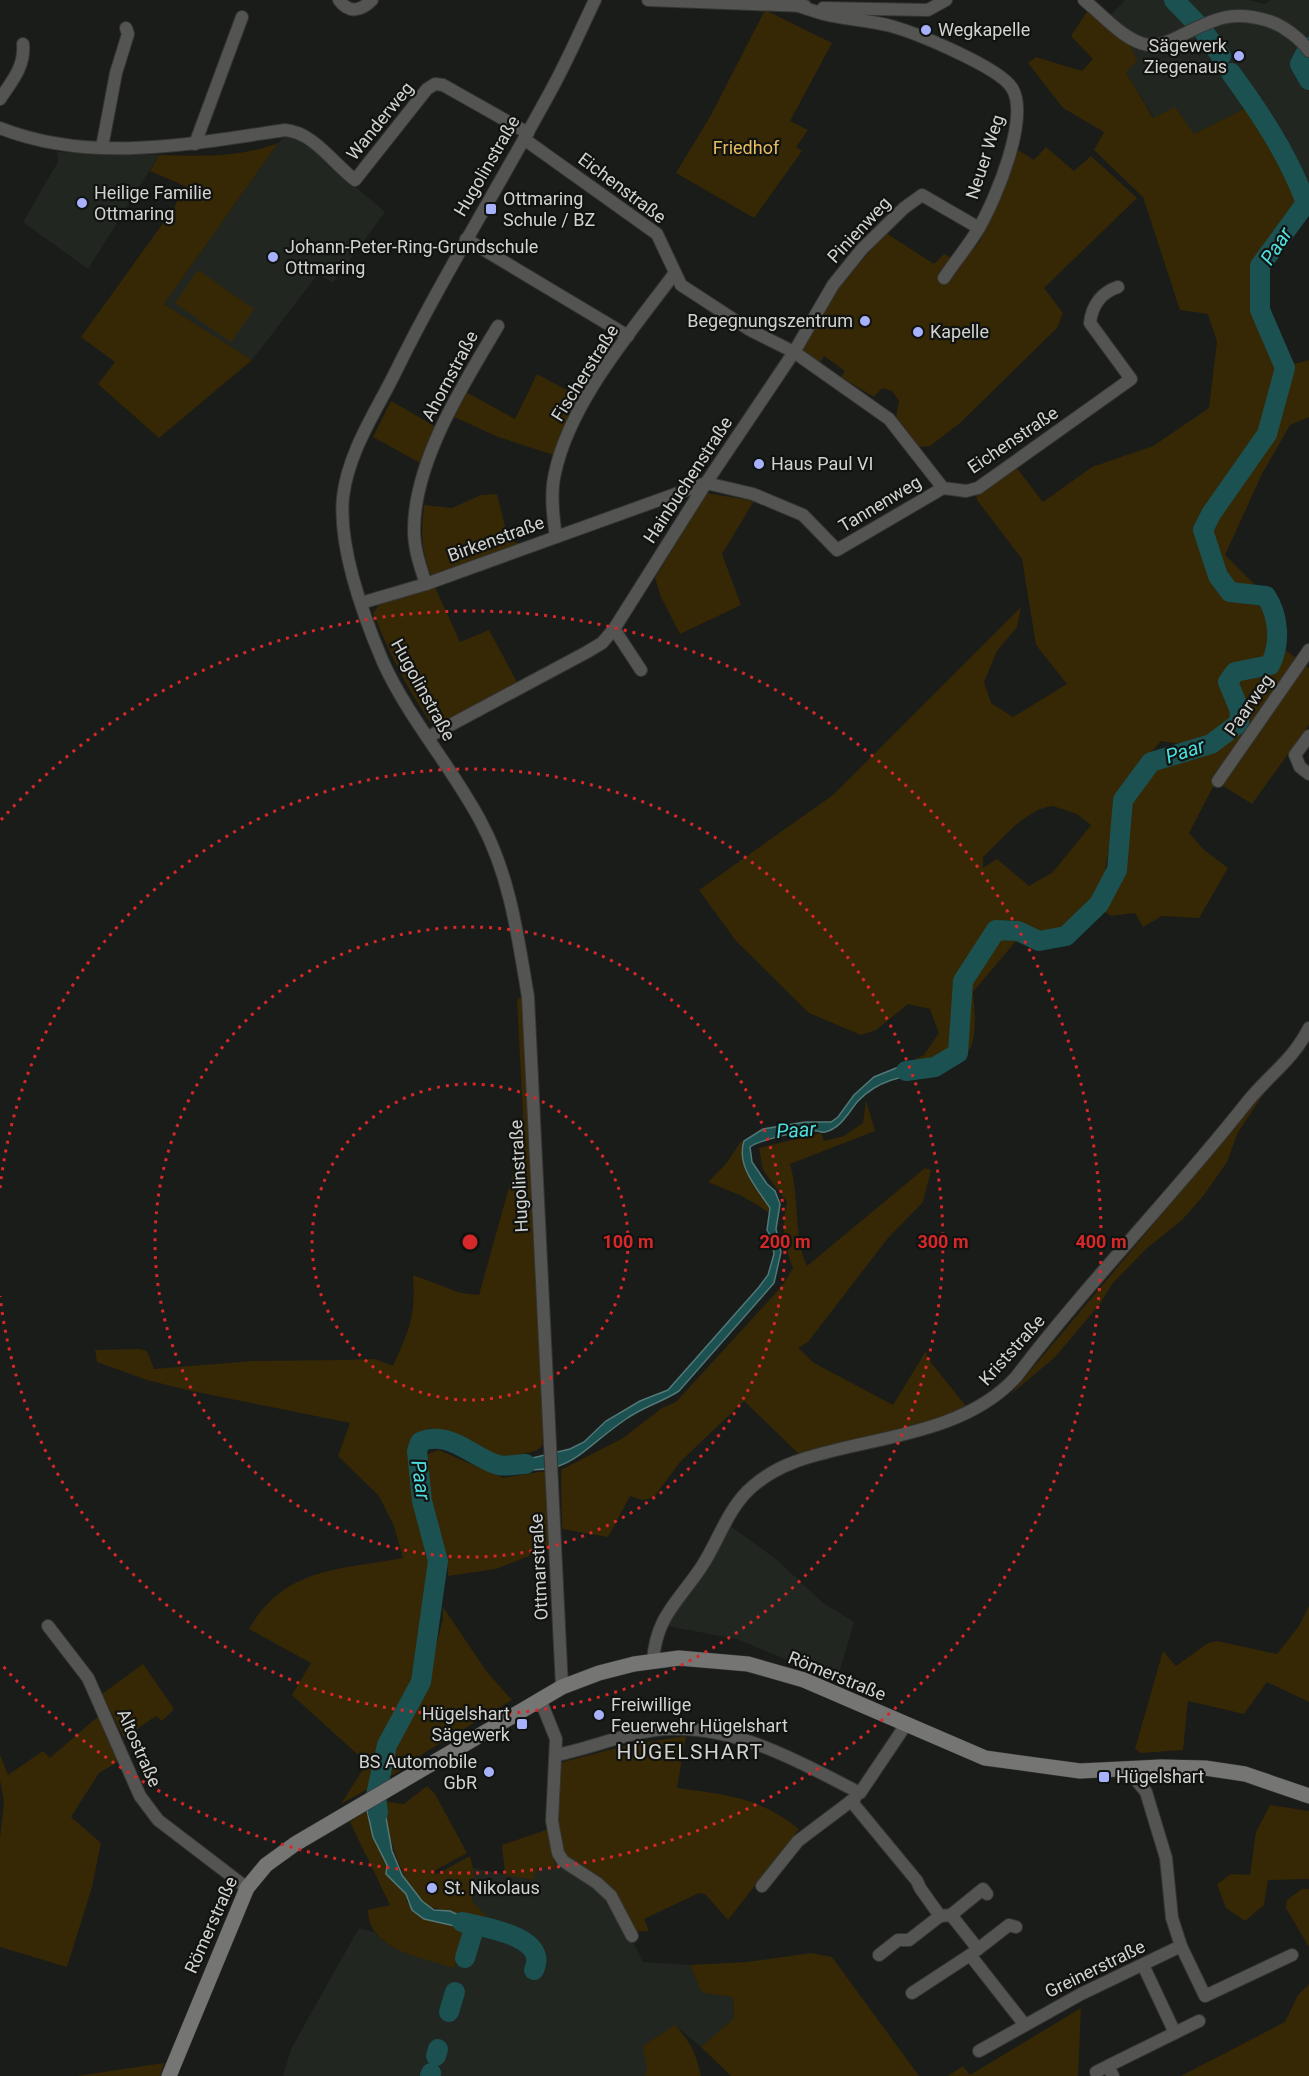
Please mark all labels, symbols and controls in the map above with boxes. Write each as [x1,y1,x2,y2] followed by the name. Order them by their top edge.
[938,19,1030,40] place label: Wegkapelle
[919,23,933,37] marker: Wegkapelle
[1144,35,1228,77] place label: Sägewerk Ziegenaus
[1232,49,1246,63] marker: Sägewerk Ziegenaus
[342,77,418,164] street label: Wanderweg
[449,112,524,220] street label: Hugolinstraße
[961,112,1008,202] street label: Neuer Weg
[713,137,780,158] park label: Friedhof
[574,148,670,227] street label: Eichenstraße
[94,182,212,224] place label: Heilige Familie Ottmaring
[503,188,595,230] place label: Ottmaring Schule / BZ
[823,192,895,267] street label: Pinienweg
[75,196,89,210] marker: Heilige Familie Ottmaring
[484,202,498,216] marker: Ottmaring Schule / BZ
[1255,222,1298,269] water label: Paar
[285,236,538,278] place label: Johann-Peter-Ring-Grundschule Ottmaring
[266,250,280,264] marker: Johann-Peter-Ring-Grundschule Ottmaring
[687,310,853,331] place label: Begegnungszentrum
[858,314,872,328] marker: Begegnungszentrum
[547,321,623,425] street label: Fischerstraße
[930,321,989,342] place label: Kapelle
[911,325,925,339] marker: Kapelle
[417,327,482,424] street label: Ahornstraße
[964,402,1062,477] street label: Eichenstraße
[639,412,736,547] street label: Hainbuchenstraße
[771,453,873,474] place label: Haus Paul VI
[752,457,766,471] marker: Haus Paul VI
[835,471,925,536] street label: Tannenweg
[445,511,547,566] street label: Birkenstraße
[387,635,460,744] street label: Hugolinstraße
[1220,670,1277,740] street label: Paarweg
[1162,733,1209,769] water label: Paar
[775,1117,818,1143] water label: Paar
[505,1119,532,1233] street label: Hugolinstraße
[602,1231,654,1252] text: 100 m
[759,1231,811,1252] text: 200 m
[917,1231,969,1252] text: 300 m
[1075,1231,1127,1252] text: 400 m
[460,1232,480,1252] centre of rings
[974,1310,1049,1389] street label: Kriststraße
[406,1459,436,1503] water label: Paar
[525,1513,552,1621] street label: Ottmarstraße
[785,1646,889,1705] street label: Römerstraße
[611,1694,788,1736] place label: Freiwillige Feuerwehr Hügelshart
[422,1703,511,1745] place label: Hügelshart Sägewerk
[113,1706,166,1790] street label: Altostraße
[592,1708,606,1722] marker: Freiwillige Feuerwehr Hügelshart
[515,1717,529,1731] marker: Hügelshart Sägewerk
[616,1740,764,1764] district label: HÜGELSHART
[359,1751,477,1793] place label: BS Automobile GbR
[482,1765,496,1779] marker: BS Automobile GbR
[1116,1766,1204,1787] place label: Hügelshart
[1097,1770,1111,1784] marker: Hügelshart
[180,1873,241,1976] street label: Römerstraße
[444,1877,540,1898] place label: St. Nikolaus
[425,1881,439,1895] marker: St. Nikolaus
[1041,1935,1148,2002] street label: Greinerstraße

